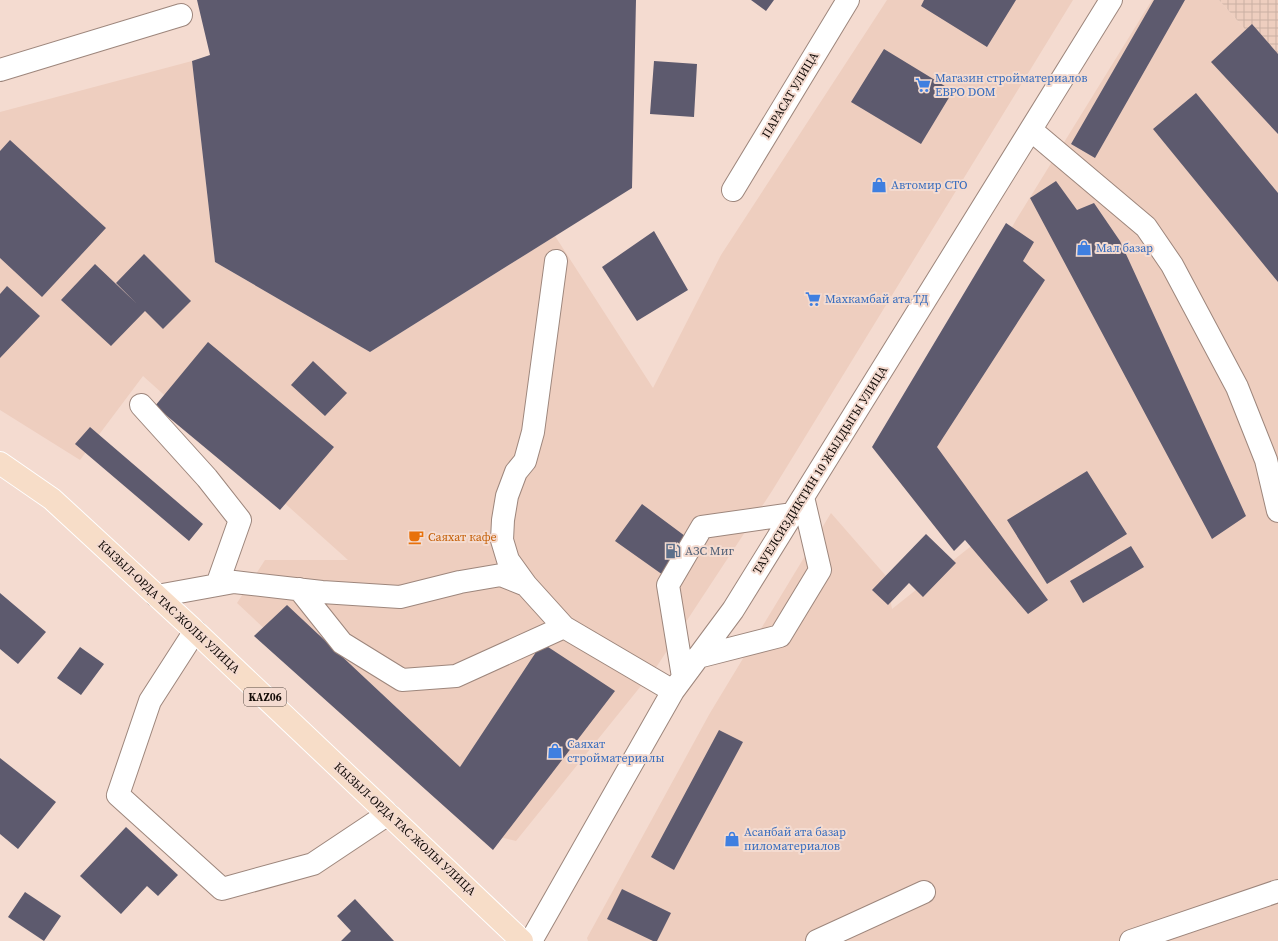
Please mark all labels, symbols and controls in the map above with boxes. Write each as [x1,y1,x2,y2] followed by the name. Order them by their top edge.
[758,49,822,141] street label: ПАРАСАТ УЛИЦА
[935,70,1087,100] place label: Магазин стройматериалов ЕВРО DOM
[914,76,932,94] supermarket icon: Магазин стройматериалов ЕВРО DOM
[870,176,888,194] shop icon: Автомир СТО
[891,177,968,193] place label: Автомир СТО
[1075,239,1093,257] shop icon: Мал базар
[1096,240,1153,256] place label: Мал базар
[804,290,822,308] supermarket icon: Махкамбай ата ТД
[825,291,928,307] place label: Махкамбай ата ТД
[749,363,891,577] street label: ТАУЕЛСИЗДИКТИН 10 ЖЫЛДЫГЫ УЛИЦА
[407,528,425,546] cafe icon: Саяхат кафе
[428,529,497,545] place label: Саяхат кафе
[95,537,244,677] street label: КЫЗЫЛ-ОРДА ТАС ЖОЛЫ УЛИЦА
[664,542,682,560] fuel station icon: АЗС Миг
[685,543,734,559] place label: АЗС Миг
[244,688,286,706] road number: KАZ06
[567,736,664,766] place label: Саяхат стройматериалы
[546,742,564,760] shop icon: Саяхат стройматериалы
[331,759,480,899] street label: КЫЗЫЛ-ОРДА ТАС ЖОЛЫ УЛИЦА
[744,824,846,854] place label: Асанбай ата базар пиломатериалов
[723,830,741,848] shop icon: Асанбай ата базар пиломатериалов

